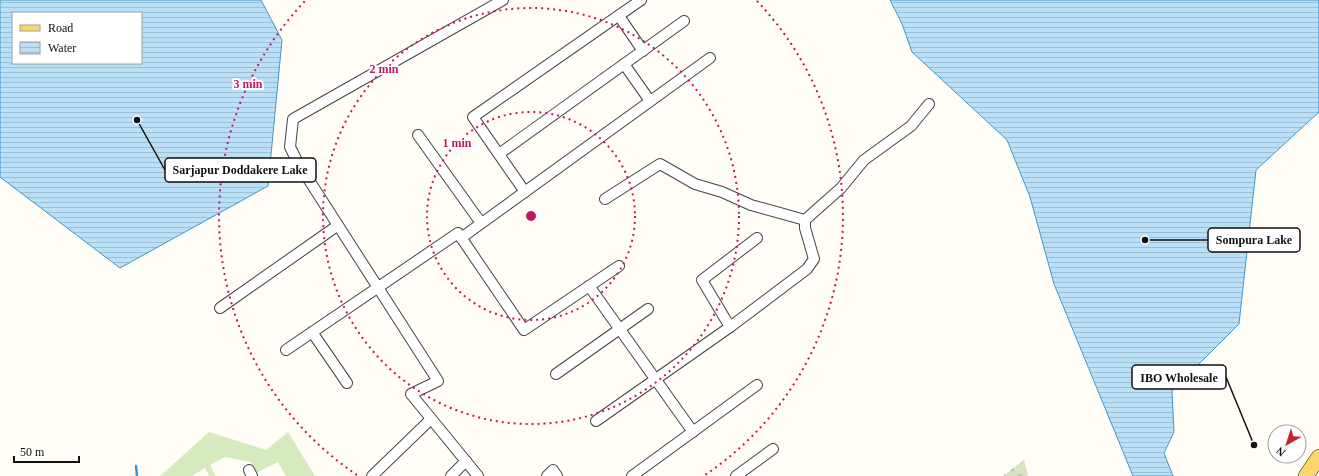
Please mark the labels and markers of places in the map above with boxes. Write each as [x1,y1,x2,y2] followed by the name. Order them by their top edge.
[165,158,316,182] callout: Sarjapur Doddakere Lake
[524,209,538,223] centre of rings
[1208,228,1300,252] callout: Sompura Lake
[1132,365,1226,389] callout: IBO Wholesale

